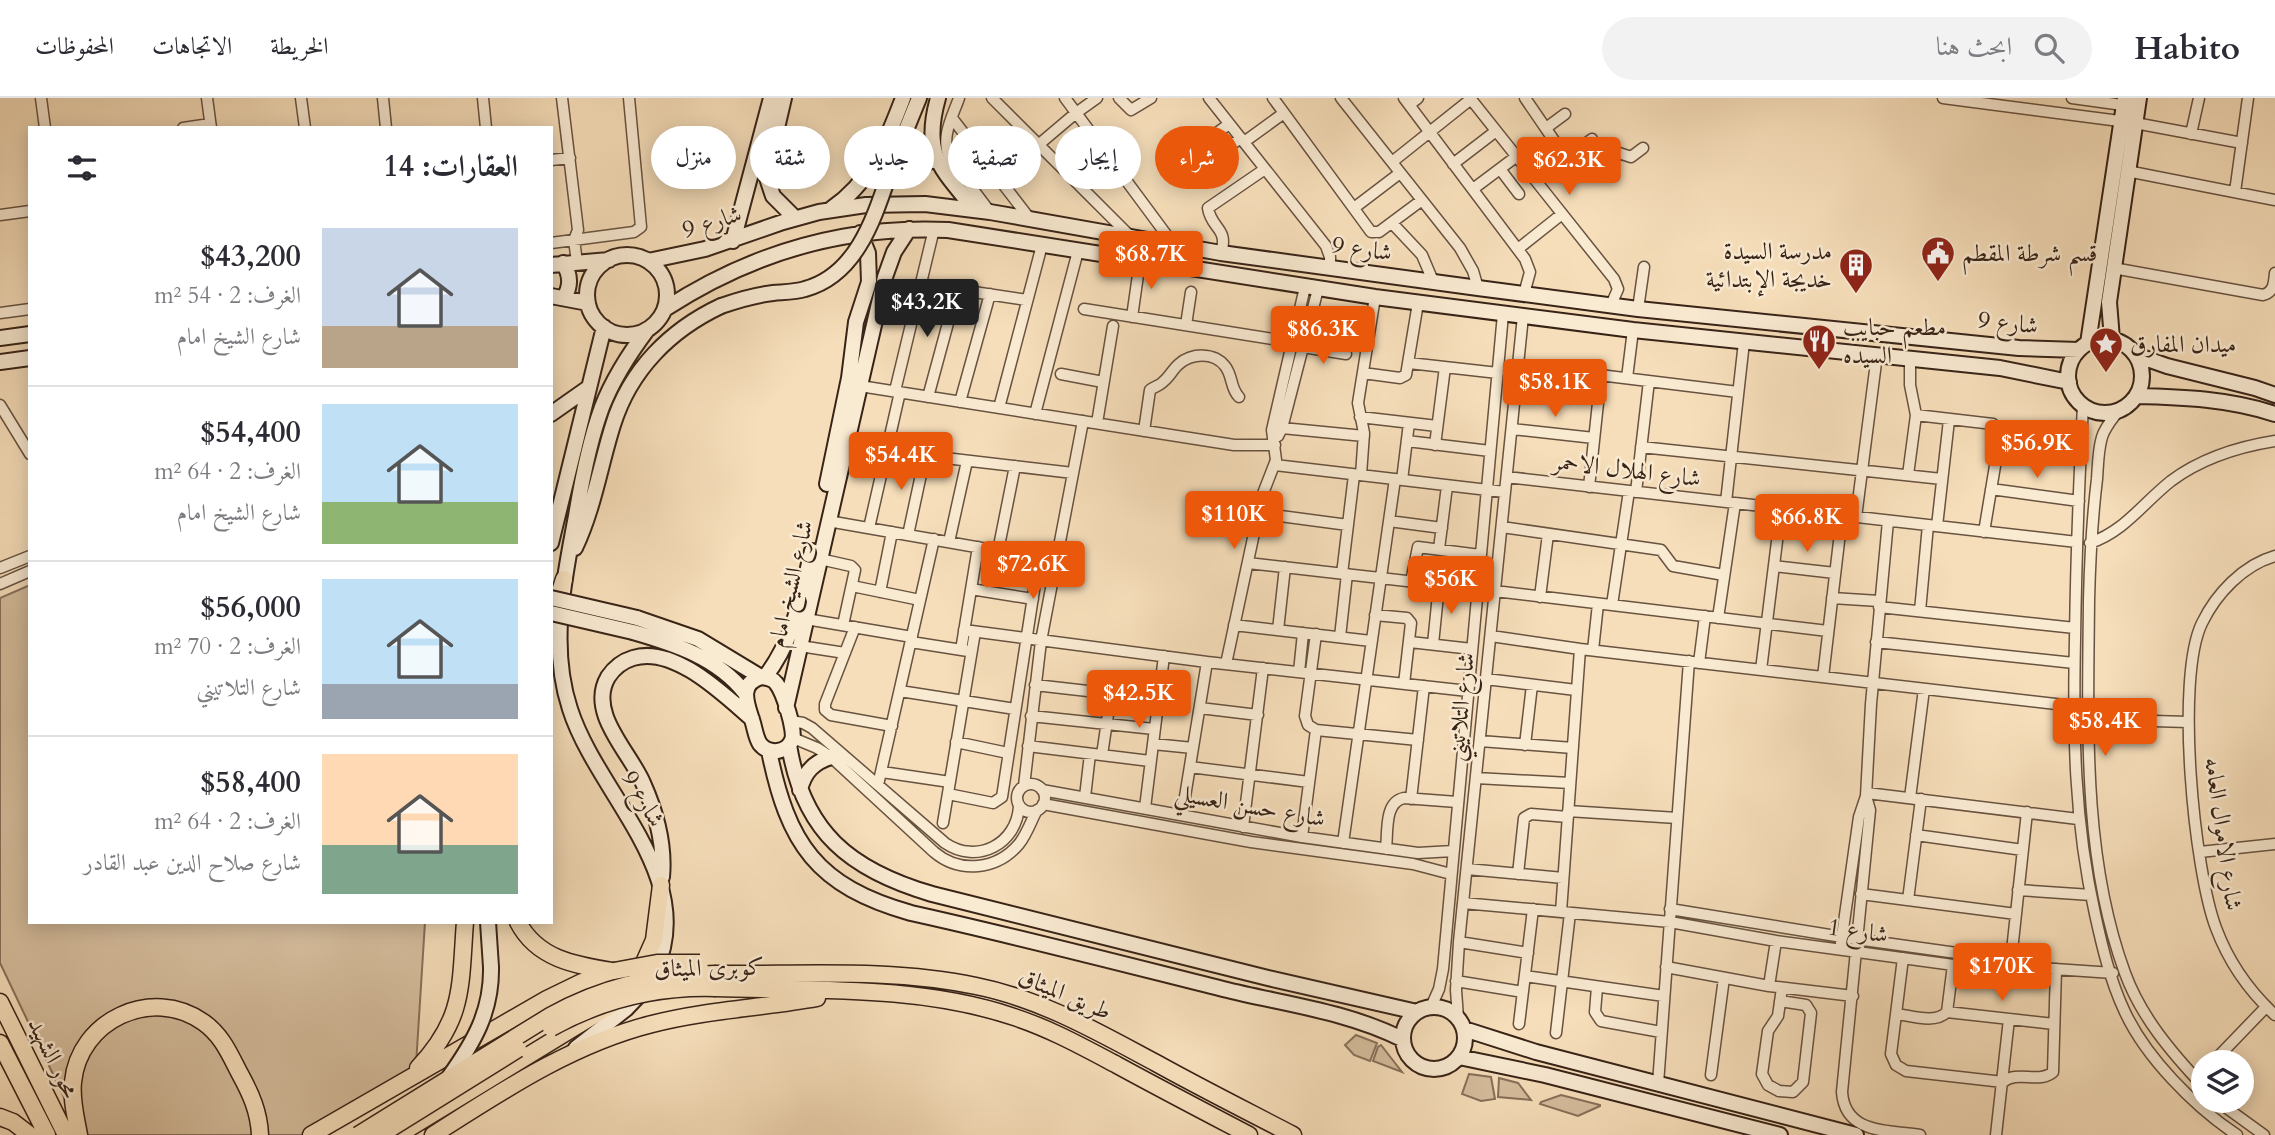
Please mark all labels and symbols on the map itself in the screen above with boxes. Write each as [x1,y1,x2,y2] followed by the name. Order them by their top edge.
[1512,138,1626,197] pin: $62.3K
[678,197,747,249] street label: شارع 9
[1329,228,1394,273] street label: شارع 9
[1094,232,1208,291] pin: $68.7K
[1919,234,1957,283] public building icon: قسم شرطة المقطم
[1706,235,1832,297] place label: مدرسة السيدة خديجة الإبتدائية
[1962,237,2097,277] place label: قسم شرطة المقطم
[1837,246,1875,295] building icon: مدرسة السيدة خديجة الإبتدائية
[870,280,984,339] pin: $43.2K
[1976,303,2040,346] street label: شارع 9
[1266,306,1380,366] pin: $86.3K
[1843,311,1946,372] place label: مطعم حبايب السيده
[1800,322,1838,371] restaurant icon: مطعم حبايب السيده
[2087,325,2125,374] place icon: ميدان المفارق
[2130,328,2236,361] place label: ميدان المفارق
[1498,360,1612,419] pin: $58.1K
[1980,420,2094,480] pin: $56.9K
[844,432,958,492] pin: $54.4K
[1548,444,1703,498] street label: شارع الهلال الاحمر
[1185,491,1283,551] pin: $110K
[1750,494,1864,554] pin: $66.8K
[760,517,826,652] street label: شارع الشيخ امام
[976,542,1090,601] pin: $72.6K
[1410,556,1492,616] pin: $56K
[1439,651,1488,764] street label: شارع التلاتيني
[1082,670,1196,730] pin: $42.5K
[2048,698,2162,758] pin: $58.4K
[2193,755,2250,913] street label: شارع الاموال العامه
[611,765,673,835] street label: شارع 9
[1171,777,1328,841] street label: شارع حسن العسيلي
[1825,910,1890,955] street label: شارع 1
[1953,944,2051,1003] pin: $170K
[654,951,764,985] street label: كوبرى الميثاق
[1014,960,1116,1028] street label: طريق الميثاق
[19,1012,87,1104] street label: محور الشهيد

